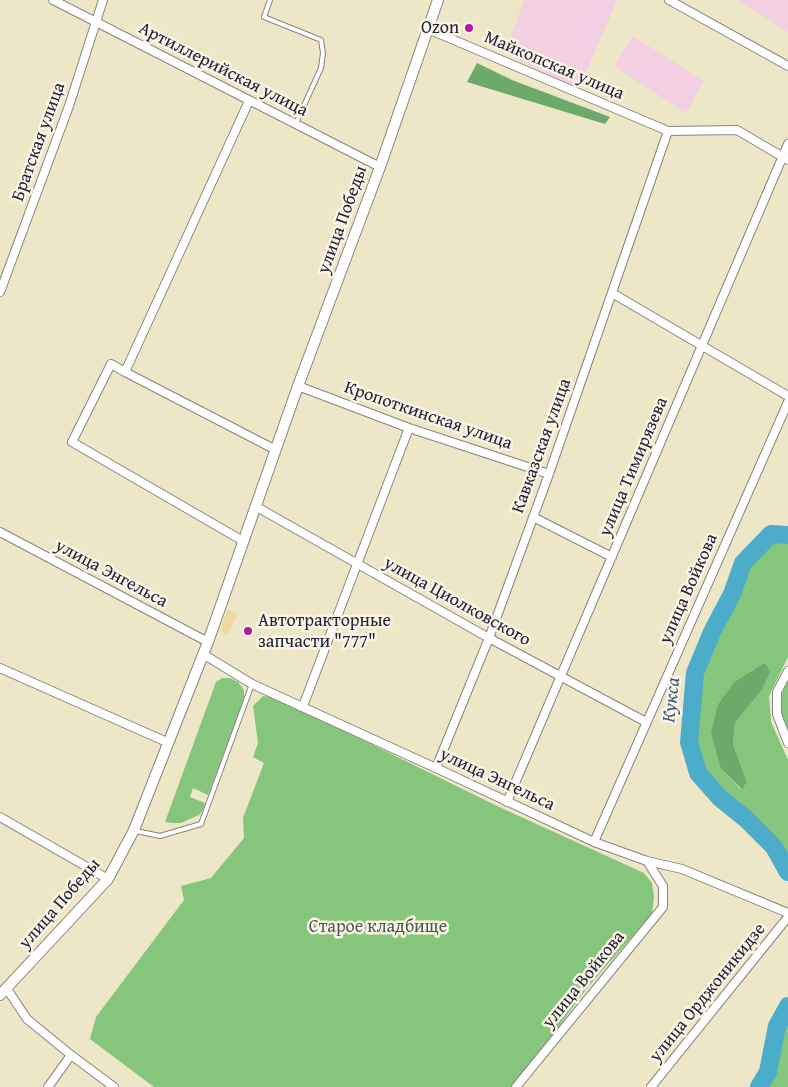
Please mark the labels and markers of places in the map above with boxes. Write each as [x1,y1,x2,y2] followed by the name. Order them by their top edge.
[421,17,459,39] place label: Ozon
[463,22,475,34] marker: Ozon
[258,610,391,652] place label: Автотракторные запчасти "777"
[242,625,254,637] marker: Автотракторные запчасти "777"

